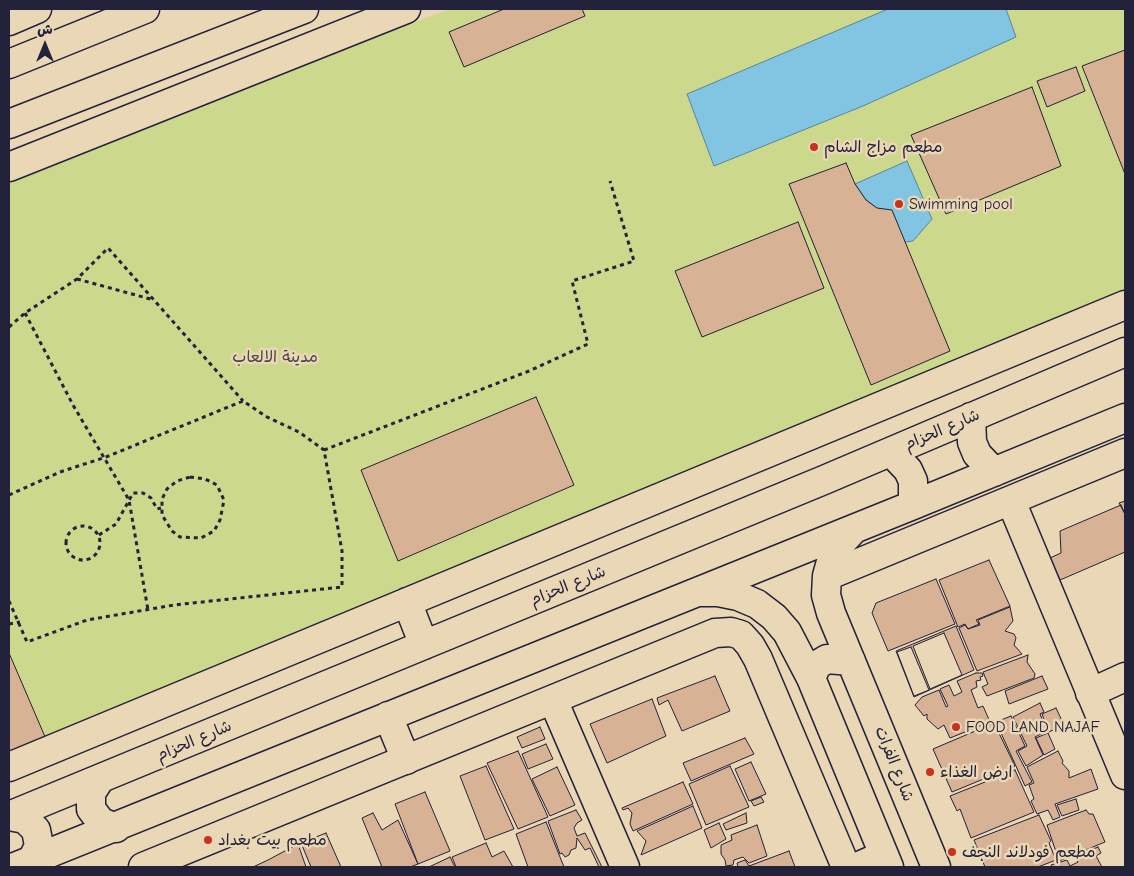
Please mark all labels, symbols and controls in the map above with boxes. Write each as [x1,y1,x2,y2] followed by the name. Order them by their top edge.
[20,20,70,70] north arrow
[37,21,53,38] text: ش
[824,137,942,157] place label: مطعم مزاج الشام
[808,141,820,153] marker: مطعم مزاج الشام
[909,194,1013,214] place label: Swimming pool
[893,198,905,210] marker: Swimming pool
[232,347,318,367] park label: مدينة الالعاب
[901,406,983,454] street label: شارع الحزام
[527,562,609,610] street label: شارع الحزام
[153,717,235,765] street label: شارع الحزام
[966,717,1100,737] place label: FOOD LAND NAJAF
[950,721,962,733] marker: FOOD LAND NAJAF
[870,724,918,804] street label: شارع الفرات
[940,762,1012,782] place label: ارض الغذاء
[924,766,936,778] marker: ارض الغذاء
[218,830,327,850] place label: مطعم بيت بغداد
[202,834,214,846] marker: مطعم بيت بغداد
[962,842,1095,862] place label: مطعم فودلاند النجف
[946,846,958,858] marker: مطعم فودلاند النجف

